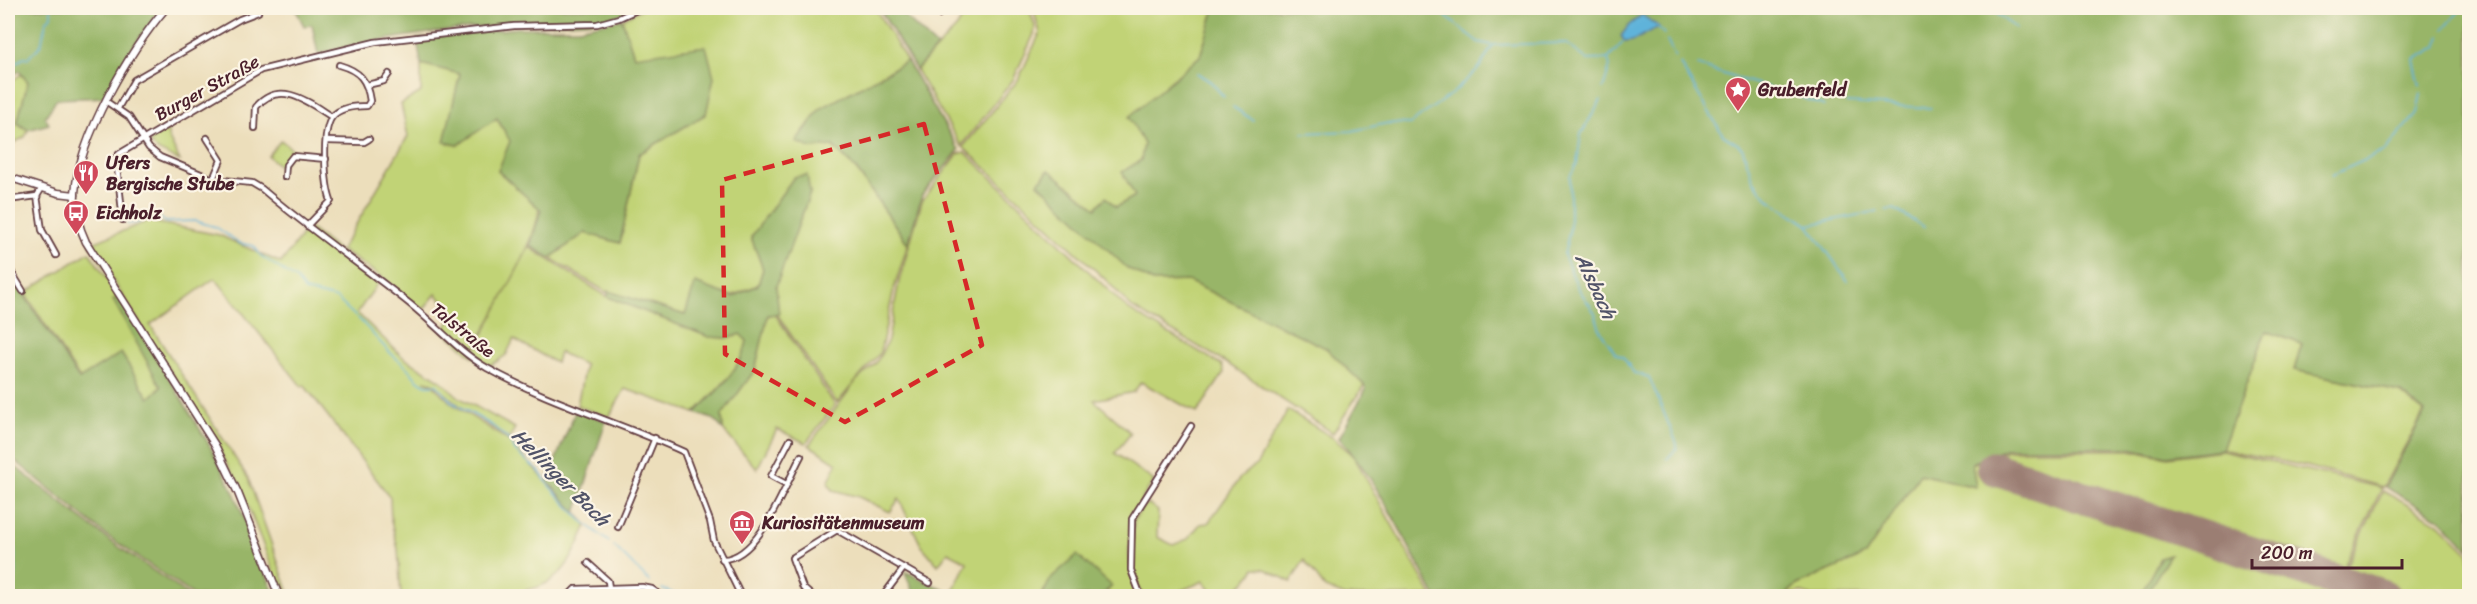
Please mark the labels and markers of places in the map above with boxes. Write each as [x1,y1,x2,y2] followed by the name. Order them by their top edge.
[1757,74,1848,106] place label: Grubenfeld
[1723,75,1753,113] place icon: Grubenfeld
[106,147,235,200] place label: Ufers Bergische Stube
[71,158,101,196] restaurant icon: Ufers Bergische Stube
[96,197,163,229] place label: Eichholz
[61,198,91,236] bus stop icon: Eichholz
[761,507,925,539] place label: Kuriositätenmuseum
[727,508,757,546] museum icon: Kuriositätenmuseum

